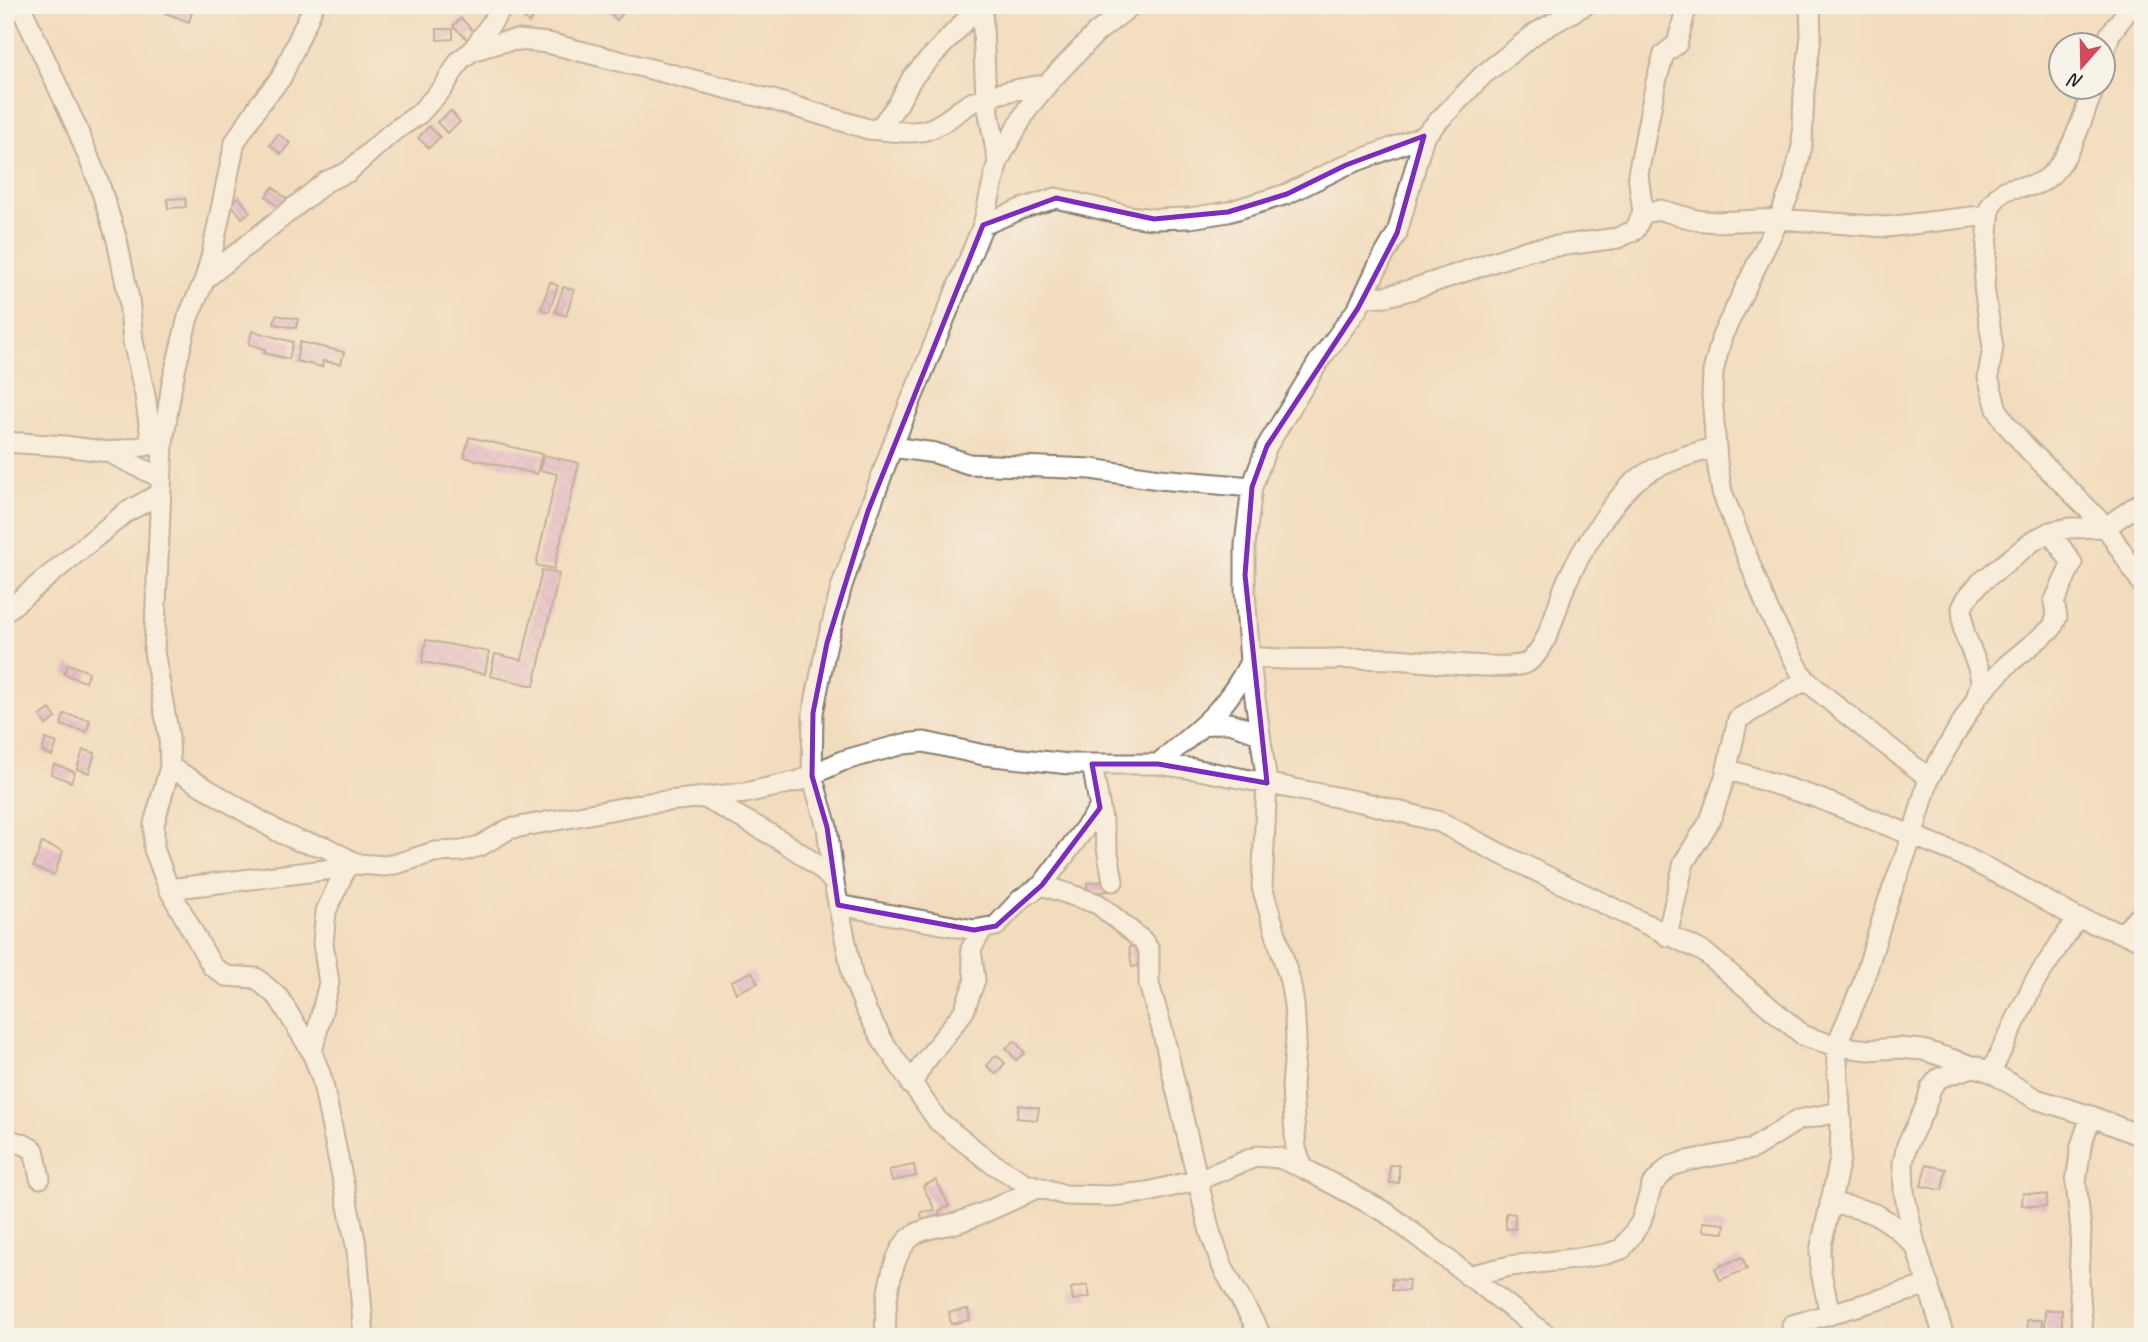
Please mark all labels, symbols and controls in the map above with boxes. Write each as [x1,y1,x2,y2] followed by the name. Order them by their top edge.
[2046,32,2116,102] north arrow
[2064,67,2086,94] text: N

